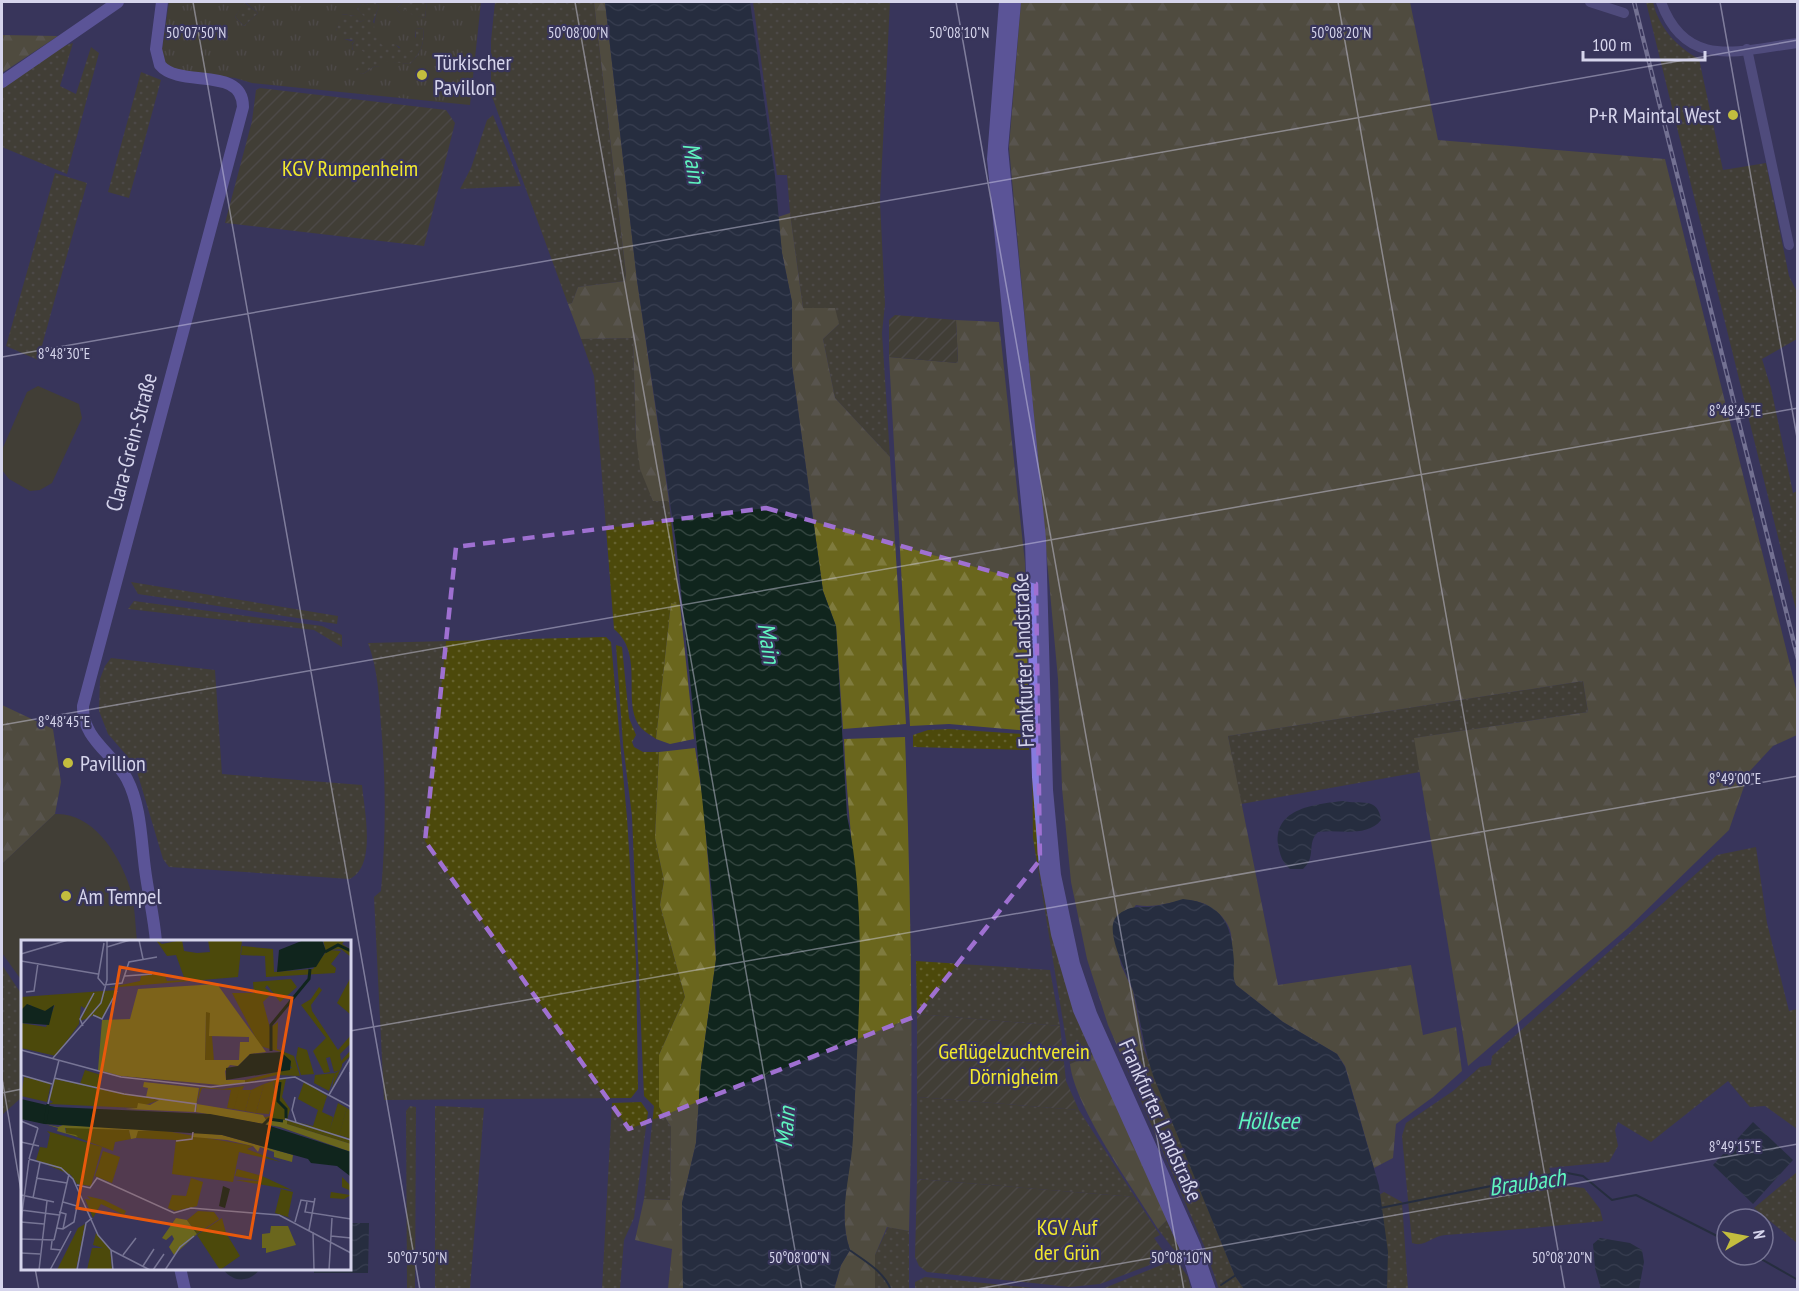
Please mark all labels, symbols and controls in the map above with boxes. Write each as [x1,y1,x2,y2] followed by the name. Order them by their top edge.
[166,23,226,42] text: 50°07'50"N
[548,23,608,42] text: 50°08'00"N
[929,23,989,42] text: 50°08'10"N
[1311,23,1371,42] text: 50°08'20"N
[1583,24,1704,62] scale bar
[1592,33,1632,56] text: 100 m
[434,48,511,101] place label: Türkischer Pavillon
[415,68,429,82] marker: Türkischer Pavillon
[1589,101,1721,129] place label: P+R Maintal West
[1726,108,1740,122] marker: P+R Maintal West
[676,141,713,187] water label: Main
[282,154,418,182] park label: KGV Rumpenheim
[38,344,90,363] text: 8°48'30"E
[99,370,163,514] street label: Clara-Grein-Straße
[1709,401,1761,420] text: 8°48'45"E
[1006,572,1040,748] street label: Frankfurter Landstraße
[751,621,788,667] water label: Main
[38,712,90,731] text: 8°48'45"E
[80,749,146,777] place label: Pavillion
[61,756,75,770] marker: Pavillion
[1709,769,1761,788] text: 8°49'00"E
[78,882,162,910] place label: Am Tempel
[59,889,73,903] marker: Am Tempel
[21,940,351,1270] inset map
[1113,1035,1209,1205] street label: Frankfurter Landstraße
[938,1037,1090,1090] park label: Geflügelzuchtverein Dörnigheim
[768,1104,802,1149] water label: Main
[1237,1105,1301,1136] water label: Höllsee
[1709,1137,1761,1156] text: 8°49'15"E
[1487,1161,1569,1203] water label: Braubach
[1715,1207,1775,1267] north arrow
[1034,1213,1100,1266] park label: KGV Auf der Grün
[1749,1228,1770,1240] text: N
[387,1248,447,1267] text: 50°07'50"N
[769,1248,829,1267] text: 50°08'00"N
[1151,1248,1211,1267] text: 50°08'10"N
[1532,1248,1592,1267] text: 50°08'20"N

